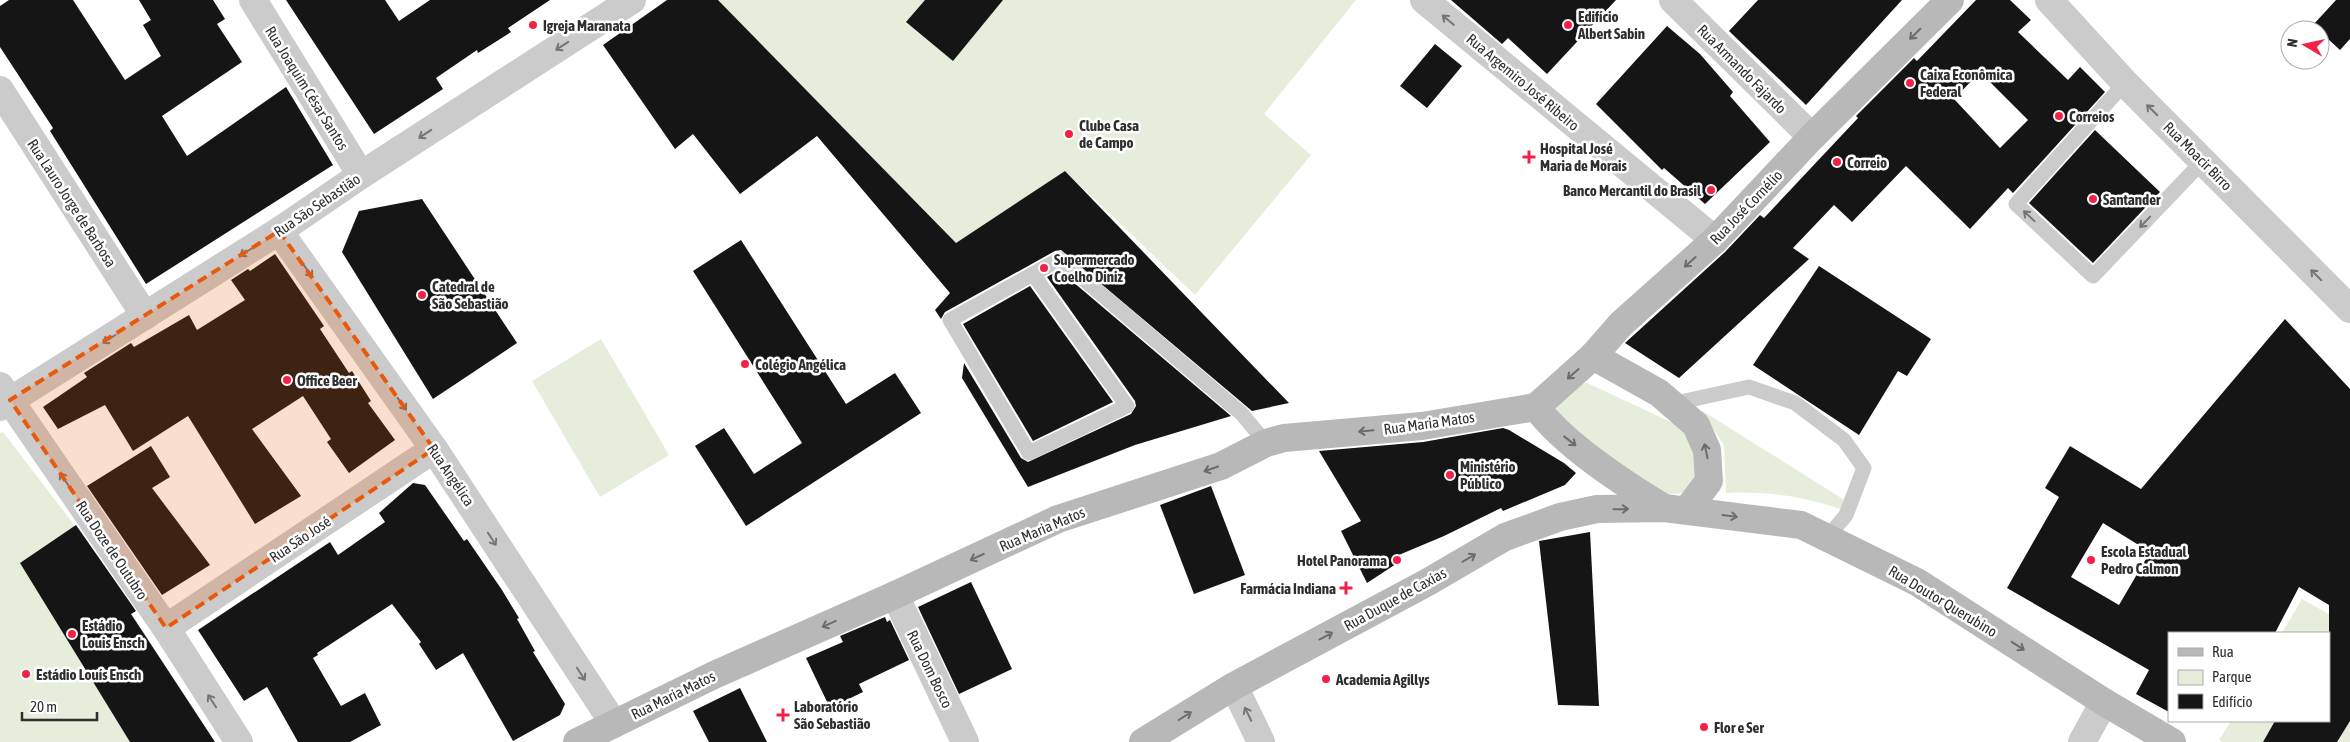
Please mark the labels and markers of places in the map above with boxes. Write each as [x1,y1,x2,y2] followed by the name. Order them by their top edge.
[1577,8,1645,42] place label: Edifício Albert Sabin
[543,17,631,34] place label: Igreja Maranata
[527,19,539,31] marker: Igreja Maranata
[1562,19,1574,31] marker: Edifício Albert Sabin
[1920,66,2012,100] place label: Caixa Econômica Federal
[1904,77,1916,89] marker: Caixa Econômica Federal
[2069,108,2115,125] place label: Correios
[2053,110,2065,122] marker: Correios
[1079,117,1139,151] place label: Clube Casa de Campo
[1063,128,1075,140] marker: Clube Casa de Campo
[1540,140,1628,174] place label: Hospital José Maria de Morais
[1522,150,1536,164] marker: Hospital José Maria de Morais
[1847,154,1887,171] place label: Correio
[1831,156,1843,168] marker: Correio
[1563,182,1702,199] place label: Banco Mercantil do Brasil
[1705,184,1717,196] marker: Banco Mercantil do Brasil
[2103,191,2161,208] place label: Santander
[2087,193,2099,205] marker: Santander
[1054,251,1135,285] place label: Supermercado Coelho Diniz
[1038,262,1050,274] marker: Supermercado Coelho Diniz
[432,278,509,312] place label: Catedral de São Sebastião
[416,289,428,301] marker: Catedral de São Sebastião
[755,356,846,373] place label: Colégio Angélica
[739,358,751,370] marker: Colégio Angélica
[297,372,357,389] place label: Office Beer
[281,374,293,386] marker: Office Beer
[1460,458,1515,492] place label: Ministério Público
[1444,469,1456,481] marker: Ministério Público
[2101,543,2188,577] place label: Escola Estadual Pedro Calmon
[1297,552,1387,569] place label: Hotel Panorama
[1391,554,1403,566] marker: Hotel Panorama
[2085,554,2097,566] marker: Escola Estadual Pedro Calmon
[1240,580,1336,597] place label: Farmácia Indiana
[1340,582,1352,594] marker: Farmácia Indiana
[82,617,145,651] place label: Estádio Louis Ensch
[66,628,78,640] marker: Estádio Louis Ensch
[36,666,141,683] place label: Estádio Louís Ensch
[20,668,32,680] marker: Estádio Louís Ensch
[1335,671,1430,688] place label: Academia Agillys
[1320,673,1332,685] marker: Academia Agillys
[794,698,871,732] place label: Laboratório São Sebastião
[776,708,790,722] marker: Laboratório São Sebastião
[1714,719,1764,736] place label: Flor e Ser
[1698,721,1710,733] marker: Flor e Ser

